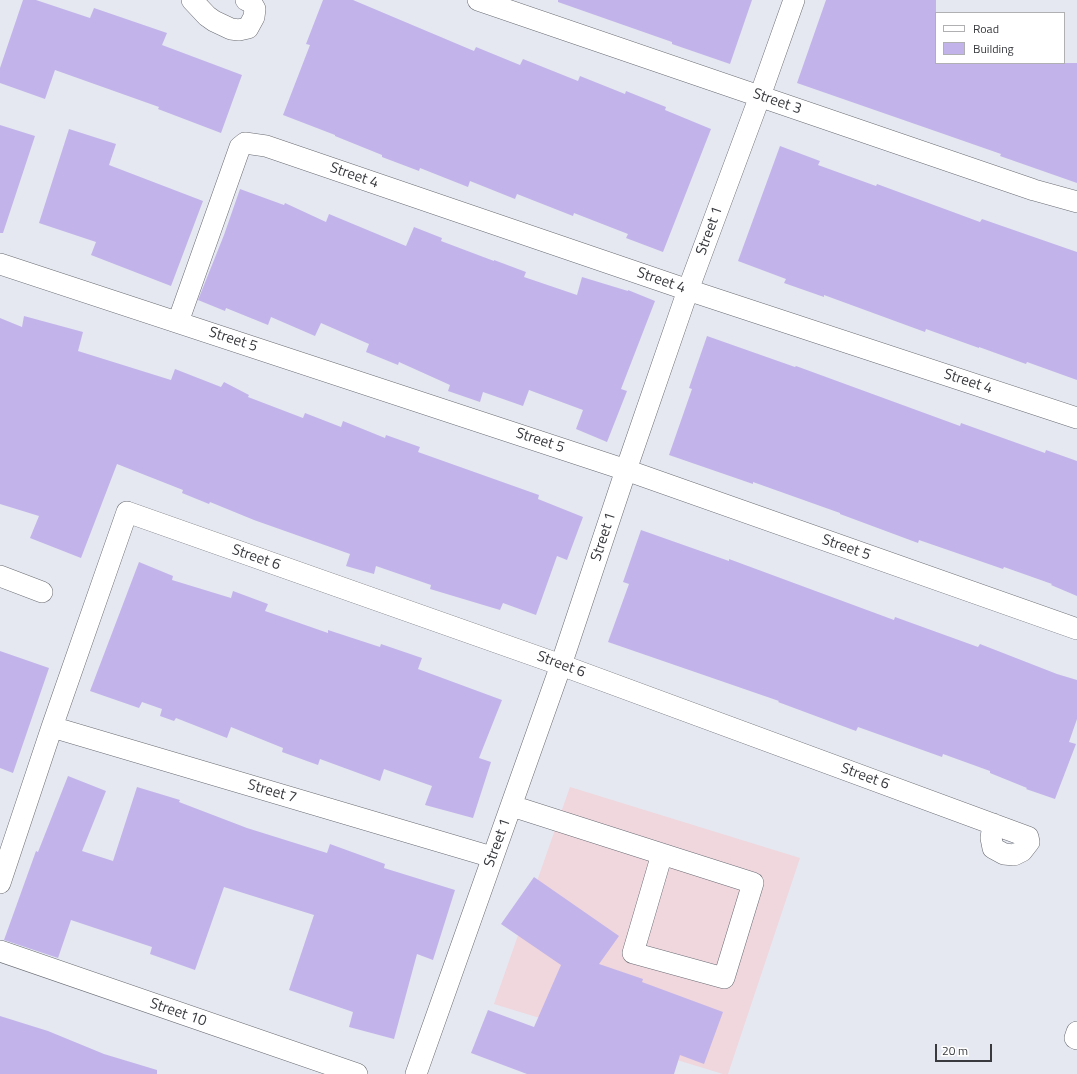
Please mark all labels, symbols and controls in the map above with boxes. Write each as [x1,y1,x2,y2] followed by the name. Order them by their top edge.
[935,12,1065,64] legend
[973,19,999,38] text: Road
[973,39,1014,58] text: Building
[750,85,804,119] street label: Street 3
[327,159,381,193] street label: Street 4
[693,204,727,258] street label: Street 1
[634,264,688,298] street label: Street 4
[206,324,260,356] street label: Street 5
[941,366,995,398] street label: Street 4
[513,425,567,457] street label: Street 5
[588,510,620,564] street label: Street 1
[819,531,873,565] street label: Street 5
[229,541,283,575] street label: Street 6
[534,648,588,682] street label: Street 6
[838,760,892,794] street label: Street 6
[245,776,299,808] street label: Street 7
[481,816,515,870] street label: Street 1
[147,995,209,1031] street label: Street 10
[937,1036,994,1062] scale bar
[942,1041,968,1060] text: 20 m

